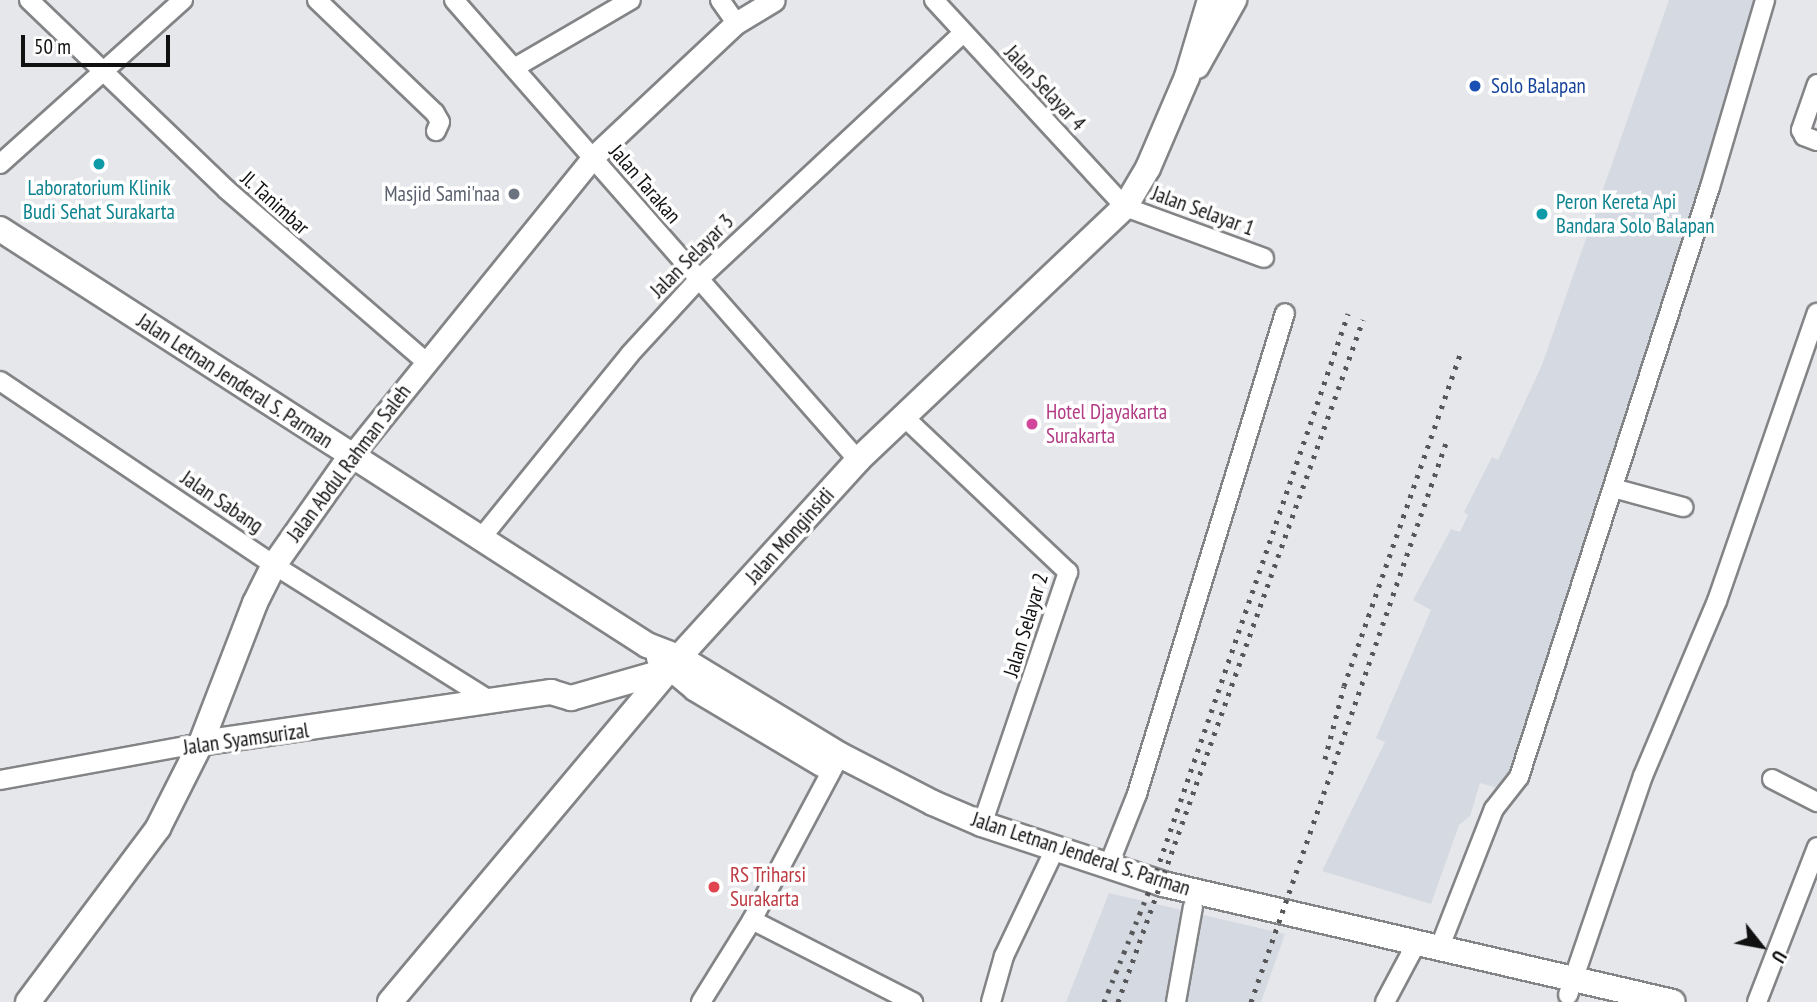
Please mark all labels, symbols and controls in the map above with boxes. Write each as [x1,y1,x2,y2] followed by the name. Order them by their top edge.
[24,21,173,65] scale bar
[34,33,71,60] text: 50 m
[999,40,1091,136] street label: Jalan Selayar 4
[1491,73,1586,99] place label: Solo Balapan
[1465,76,1485,96] marker: Solo Balapan
[604,139,686,229] street label: Jalan Tarakan
[91,156,107,172] marker: Laboratorium Klinik Budi Sehat Surakarta
[235,165,315,241] street label: Jl. Tanimbar
[23,175,175,225] place label: Laboratorium Klinik Budi Sehat Surakarta
[384,181,500,207] place label: Masjid Sami'naa
[1148,181,1258,241] street label: Jalan Selayar 1
[506,186,522,202] marker: Masjid Sami'naa
[1556,189,1714,239] place label: Peron Kereta Api Bandara Solo Balapan
[1534,206,1550,222] marker: Peron Kereta Api Bandara Solo Balapan
[645,209,739,303] street label: Jalan Selayar 3
[132,308,338,454] street label: Jalan Letnan Jenderal S. Parman
[282,379,416,547] street label: Jalan Abdul Rahman Saleh
[1046,399,1167,449] place label: Hotel Djayakarta Surakarta
[1024,416,1040,432] marker: Hotel Djayakarta Surakarta
[176,465,268,539] street label: Jalan Sabang
[740,483,840,589] street label: Jalan Monginsidi
[998,570,1054,680] street label: Jalan Selayar 2
[181,718,311,760] street label: Jalan Syamsurizal
[968,807,1194,901] street label: Jalan Letnan Jenderal S. Parman
[730,862,806,912] place label: RS Triharsi Surakarta
[704,877,724,897] marker: RS Triharsi Surakarta
[1726,911,1796,981] north arrow
[1766,946,1792,967] text: U

